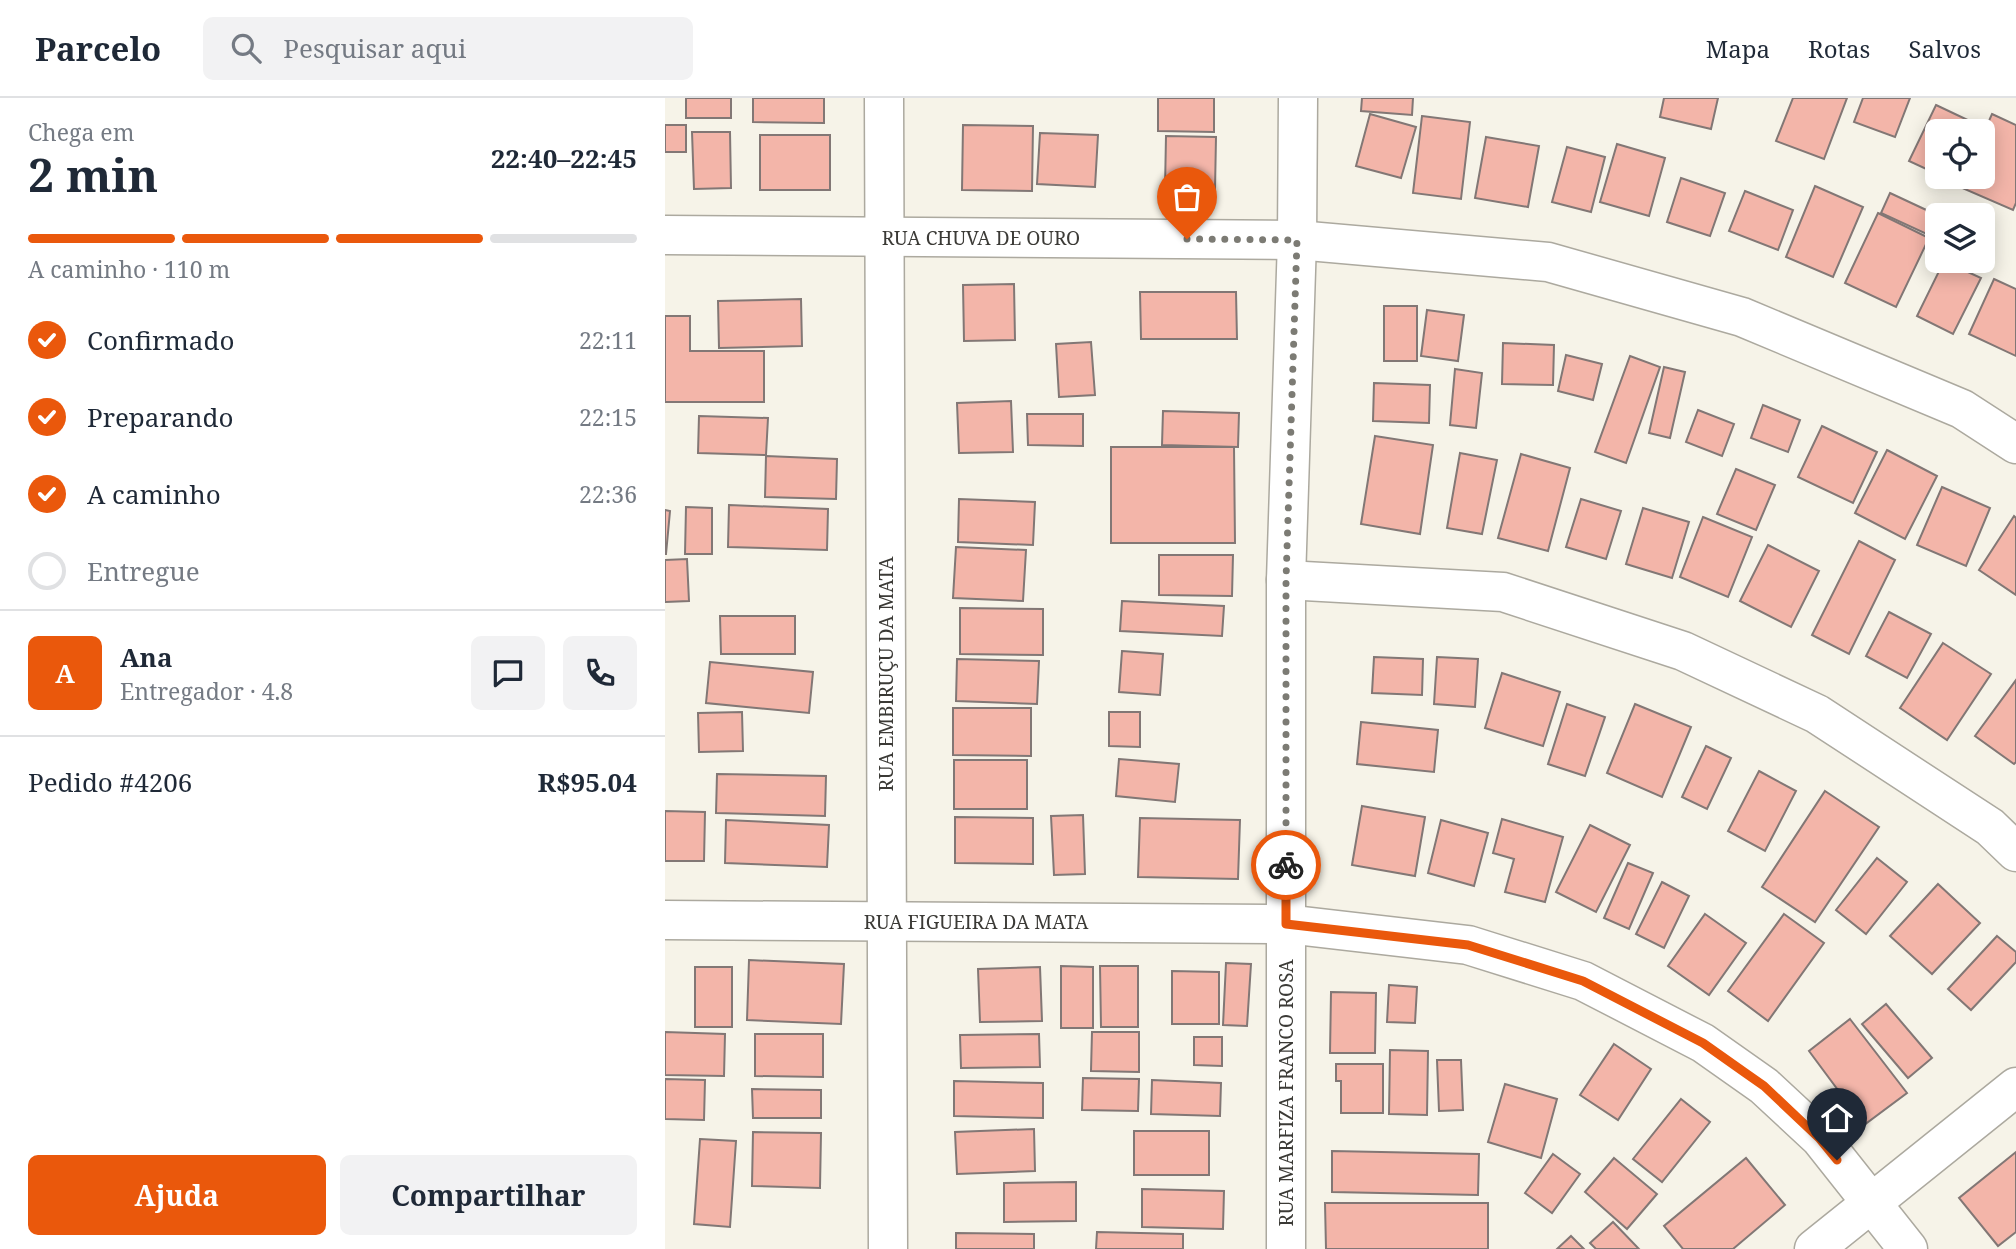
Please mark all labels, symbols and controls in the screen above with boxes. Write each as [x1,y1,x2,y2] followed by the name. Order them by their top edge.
[203,17,693,80] search box
[35,26,161,71] text: Parcelo
[227,29,265,67] icon: search
[283,30,466,66] text: Pesquisar aqui
[1706,32,1770,65] text: Mapa
[1808,32,1870,65] text: Rotas
[1908,32,1981,65] text: Salvos
[28,116,134,148] text: Chega em
[1925,119,1995,273] map controls
[1925,119,1995,189] button: locate
[491,140,637,176] text: 22:40–22:45
[28,143,158,205] text: 2 min
[1157,167,1217,239] pin
[1168,178,1206,216] icon: bag
[1925,203,1995,273] button: layers
[882,225,1080,251] street label: RUA CHUVA DE OURO
[28,253,230,285] text: A caminho · 110 m
[28,321,66,359] icon: check
[87,322,234,358] text: Confirmado
[579,324,637,356] text: 22:11
[28,398,66,436] icon: check
[87,399,234,435] text: Preparando
[579,401,637,433] text: 22:15
[28,475,66,513] icon: check
[87,476,221,512] text: A caminho
[579,478,637,510] text: 22:36
[87,553,200,589] text: Entregue
[873,556,899,791] street label: RUA EMBIRUÇU DA MATA
[471,636,545,710] button: chat
[563,636,637,710] button: phone
[120,639,173,675] text: Ana
[55,655,75,691] text: A
[120,675,293,707] text: Entregador · 4.8
[28,764,192,800] text: Pedido #4206
[537,764,637,800] text: R$95.04
[1251,830,1321,900] courier
[1267,846,1305,884] icon: bike
[864,909,1089,935] street label: RUA FIGUEIRA DA MATA
[1273,959,1299,1227] street label: RUA MARFIZA FRANCO ROSA
[1807,1088,1867,1160] pin
[1818,1099,1856,1137] icon: home
[28,1155,326,1235] button: Ajuda
[340,1155,637,1235] button: Compartilhar

